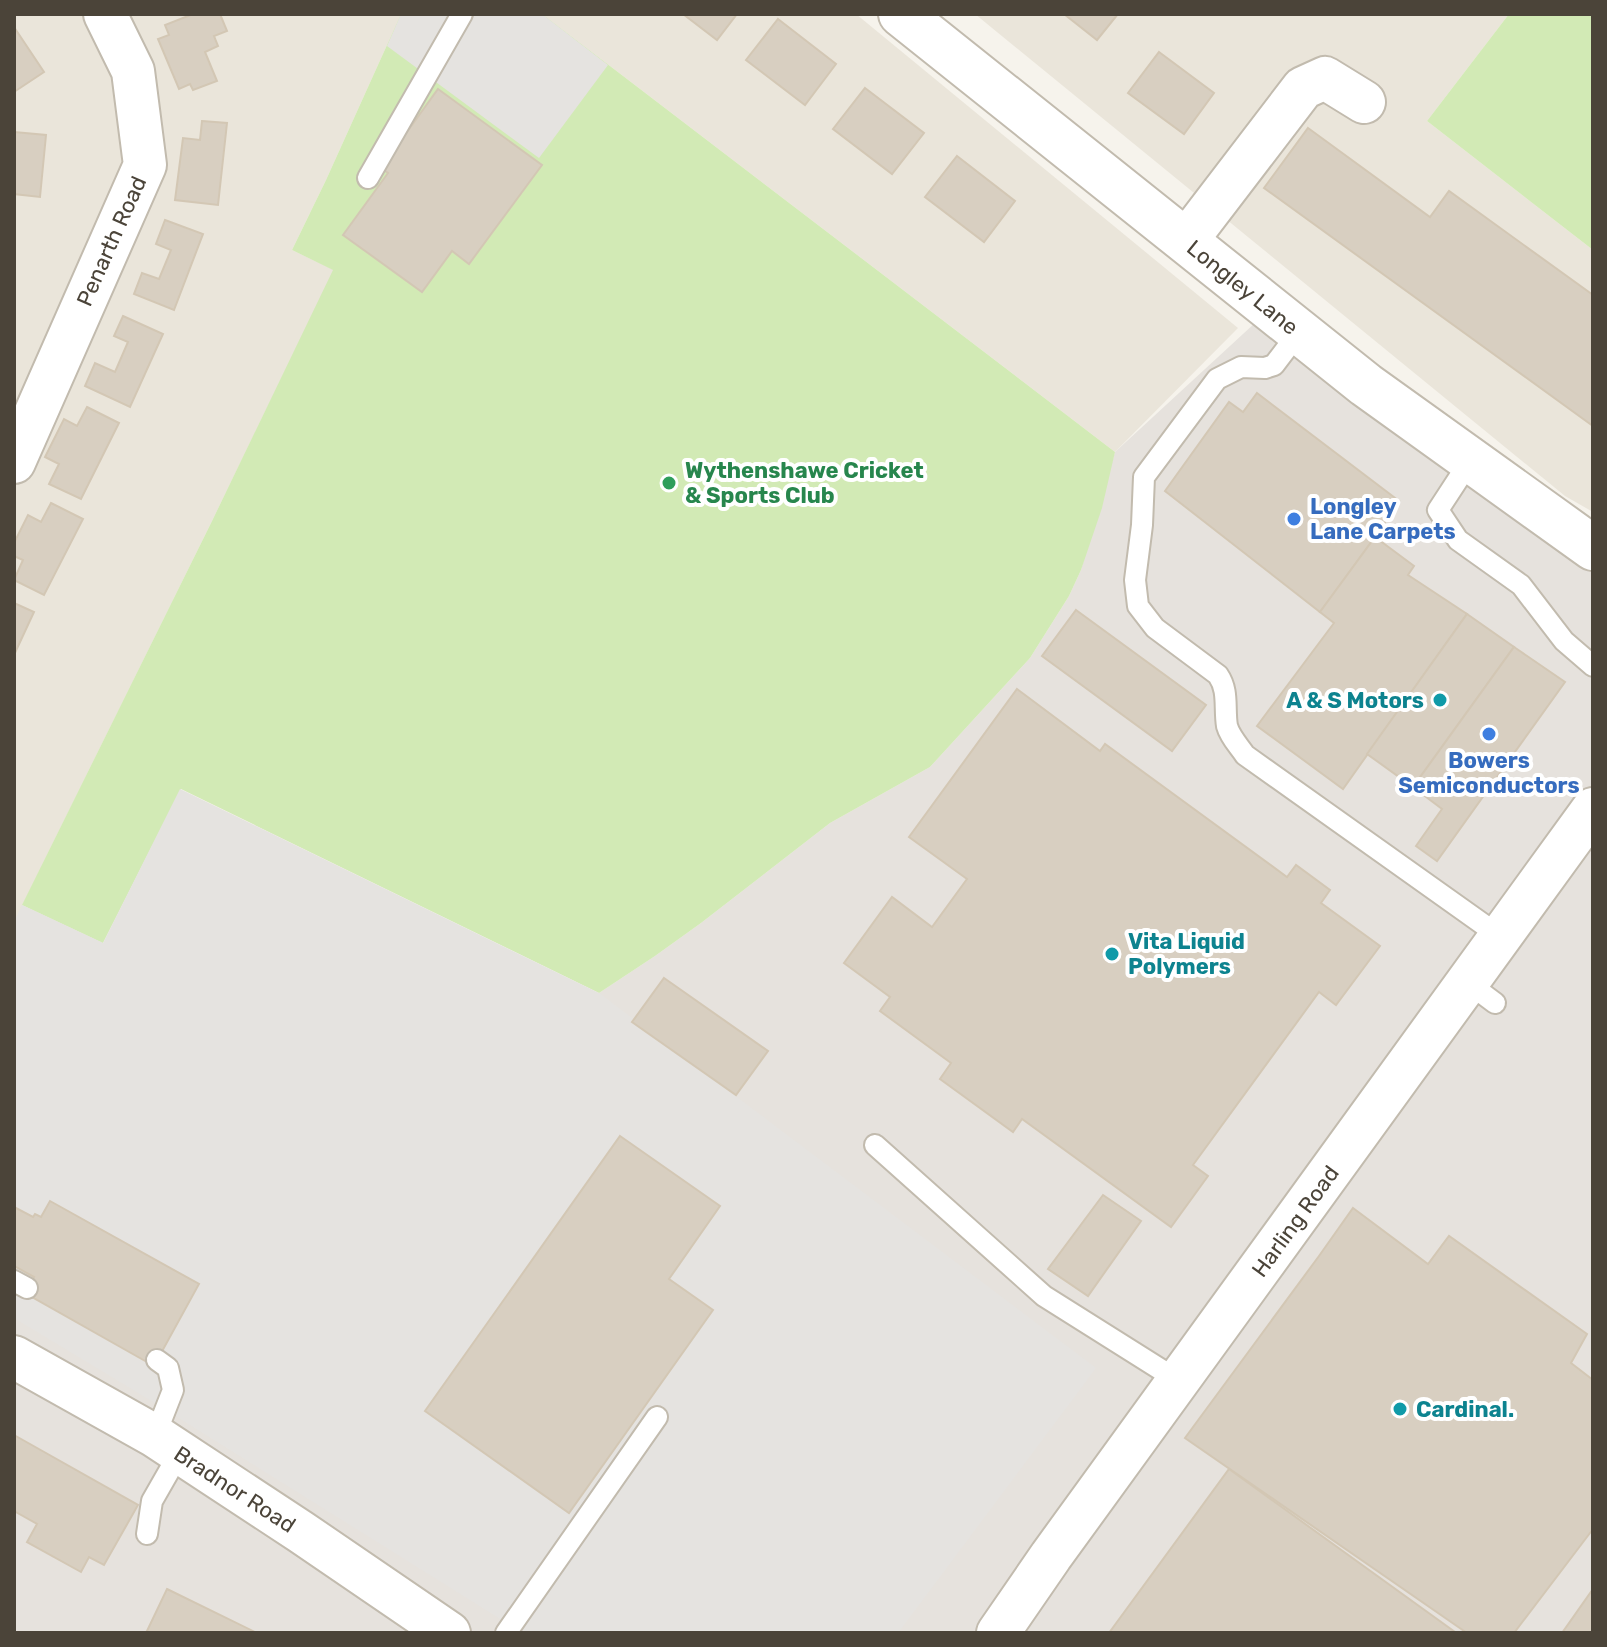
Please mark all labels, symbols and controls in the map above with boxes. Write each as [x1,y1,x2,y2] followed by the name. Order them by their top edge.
[71,172,152,310] street label: Penarth Road
[1181,234,1304,341] street label: Longley Lane
[685,457,924,509] place label: Wythenshawe Cricket & Sports Club
[660,474,678,492] marker: Wythenshawe Cricket & Sports Club
[1310,493,1456,545] place label: Longley Lane Carpets
[1285,510,1303,528] marker: Longley Lane Carpets
[1286,687,1424,714] place label: A & S Motors
[1431,691,1449,709] marker: A & S Motors
[1480,725,1498,743] marker: Bowers Semiconductors
[1398,747,1580,799] place label: Bowers Semiconductors
[1128,928,1245,980] place label: Vita Liquid Polymers
[1103,945,1121,963] marker: Vita Liquid Polymers
[1246,1160,1345,1282] street label: Harling Road
[1416,1396,1514,1423] place label: Cardinal.
[1391,1400,1409,1418] marker: Cardinal.
[169,1440,301,1539] street label: Bradnor Road

